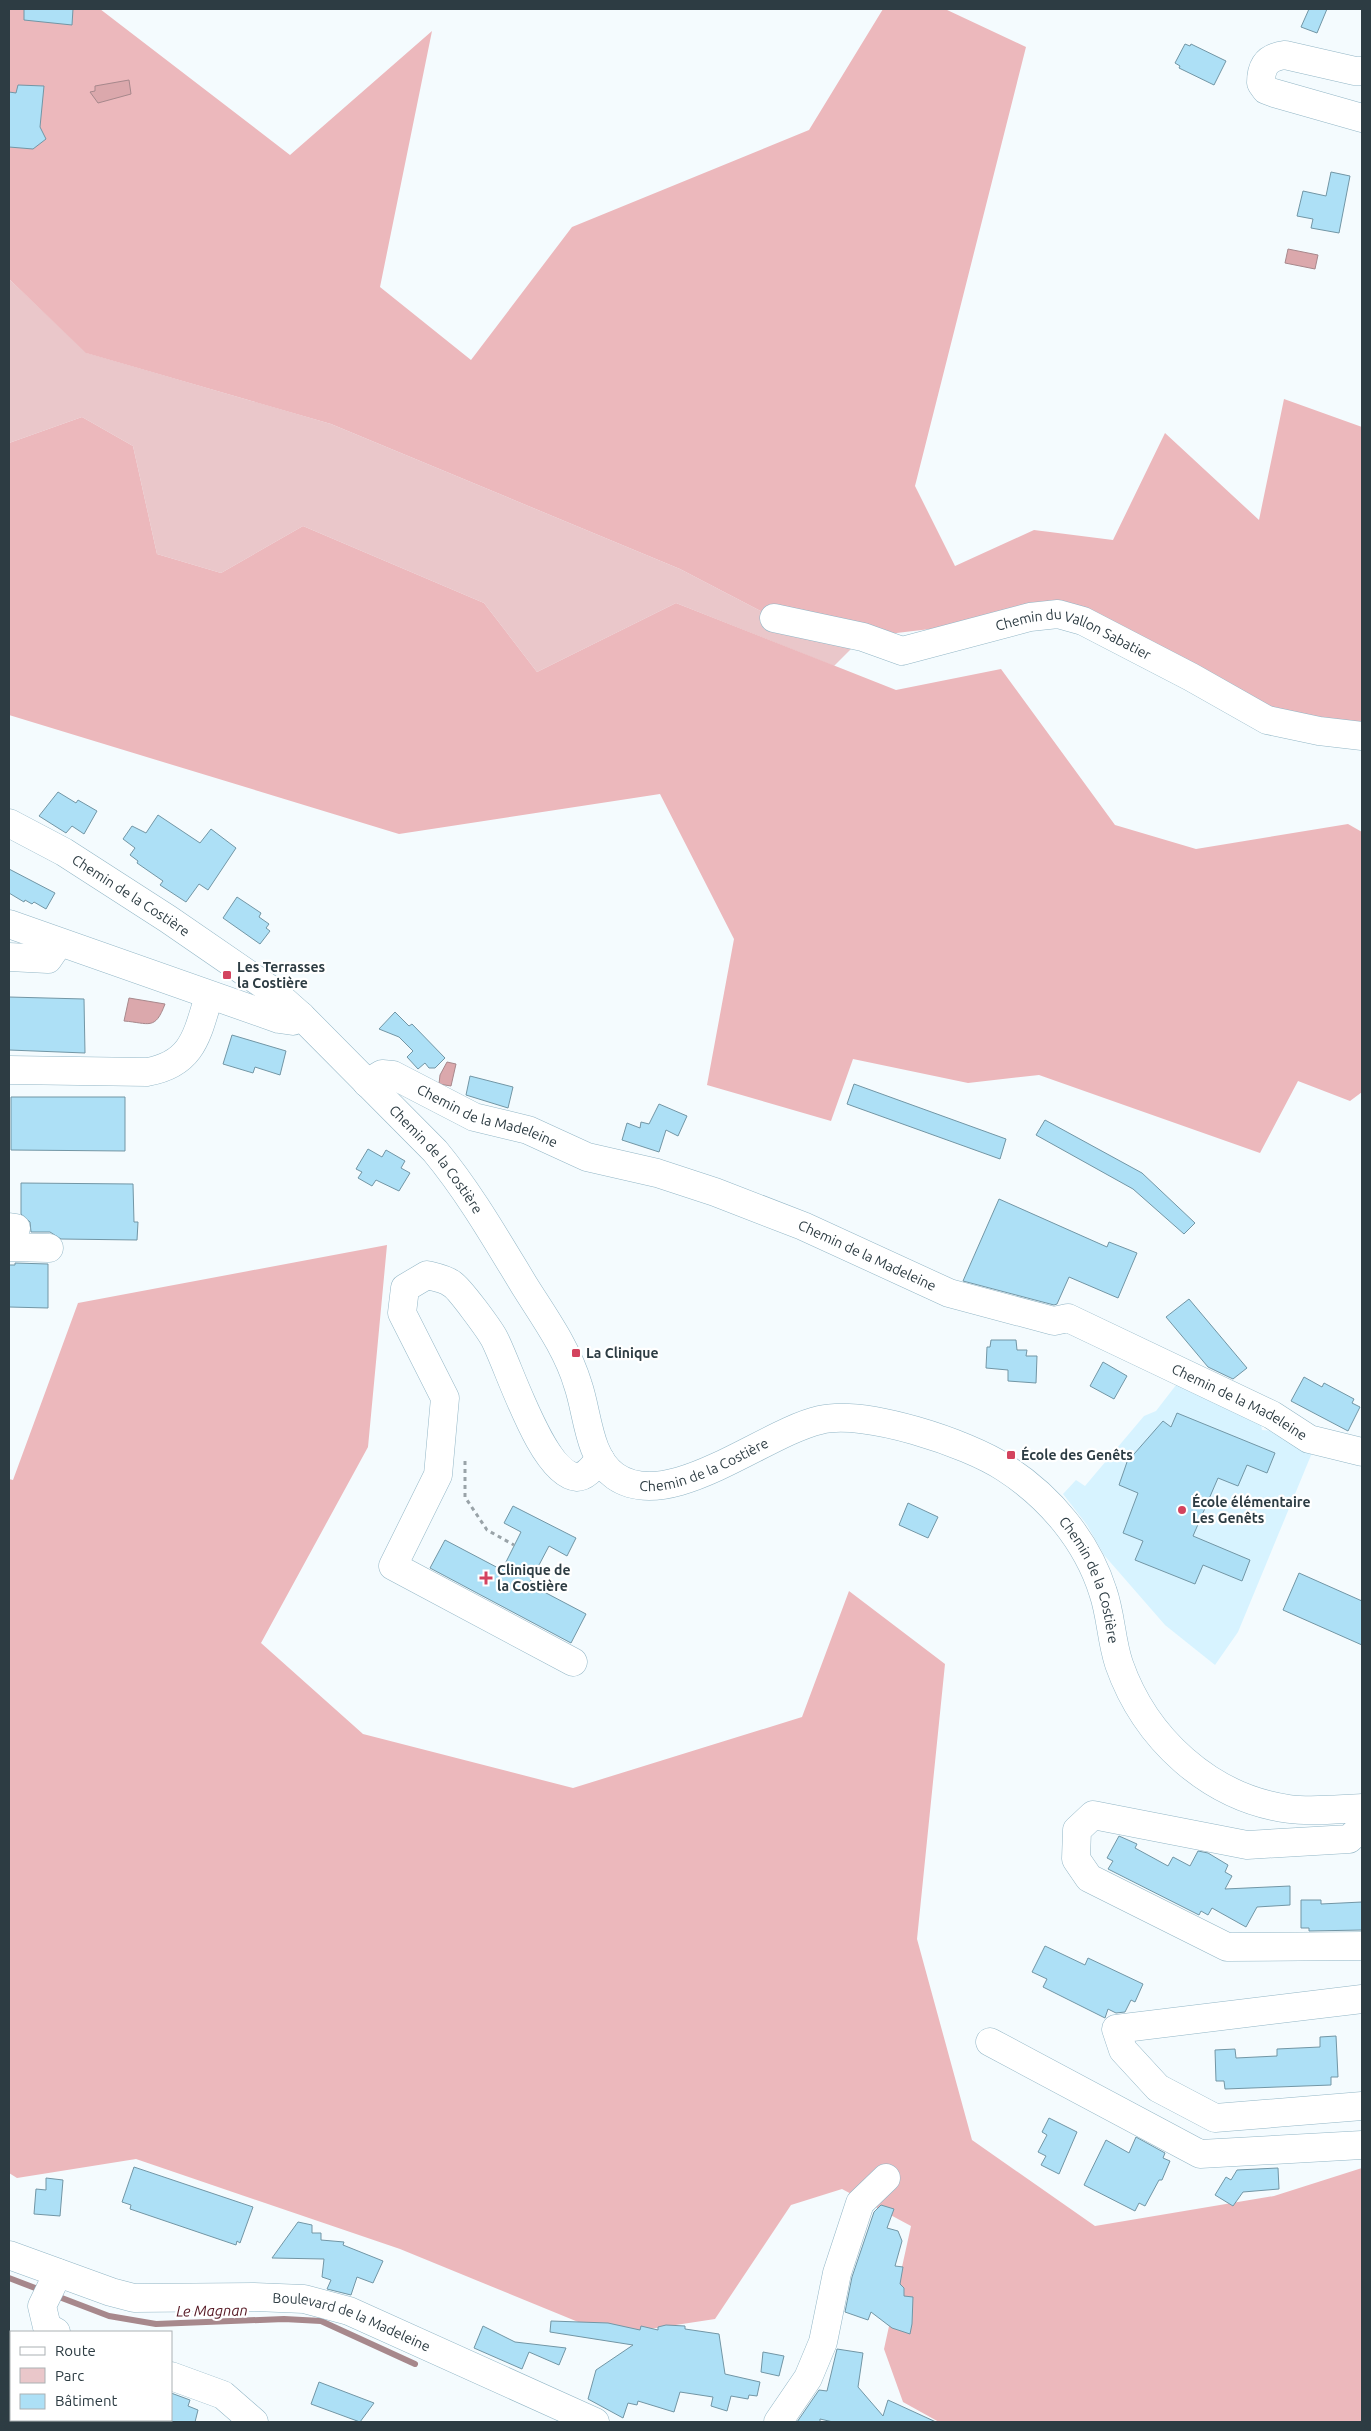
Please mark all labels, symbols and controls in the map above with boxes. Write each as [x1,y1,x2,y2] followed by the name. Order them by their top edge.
[994,606,1154,663] street label: Chemin du Vallon Sabatier
[69,851,193,940] street label: Chemin de la Costière
[237,959,325,991] place label: Les Terrasses la Costière
[221,969,233,981] marker: Les Terrasses la Costière
[415,1081,560,1150] street label: Chemin de la Madeleine
[386,1102,486,1217] street label: Chemin de la Costière
[796,1217,939,1294] street label: Chemin de la Madeleine
[586,1345,659,1361] place label: La Clinique
[570,1347,582,1359] marker: La Clinique
[1169,1361,1310,1444] street label: Chemin de la Madeleine
[639,1435,771,1494] street label: Chemin de la Costière
[1021,1446,1133,1463] place label: École des Genêts
[1005,1449,1017,1461] marker: École des Genêts
[1192,1493,1311,1526] place label: École élémentaire Les Genêts
[1176,1504,1188,1516] marker: École élémentaire Les Genêts
[1056,1513,1122,1645] street label: Chemin de la Costière
[497,1562,571,1594] place label: Clinique de la Costière
[479,1571,493,1585] marker: Clinique de la Costière
[272,2290,433,2355] street label: Boulevard de la Madeleine
[176,2301,248,2320] water label: Le Magnan
[10,2331,172,2421] legend
[55,2342,96,2359] text: Route
[55,2367,84,2384] text: Parc
[55,2392,118,2409] text: Bâtiment

